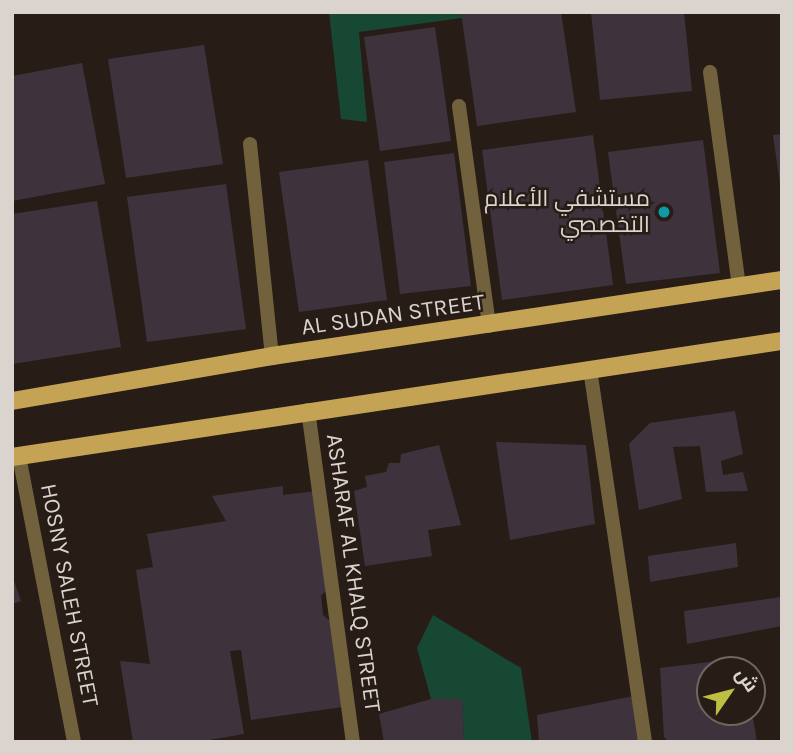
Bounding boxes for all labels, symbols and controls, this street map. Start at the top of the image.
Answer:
place label: مستشفي الأعلام التخصصي [484,185,650,239]
marker: مستشفي الأعلام التخصصي [656,204,672,220]
street label: AL SUDAN STREET [300,288,486,342]
street label: ASHARAF AL KHALQ STREET [320,432,386,714]
street label: HOSNY SALEH STREET [34,481,104,709]
north arrow [696,656,766,726]
text: ش [731,664,763,696]

